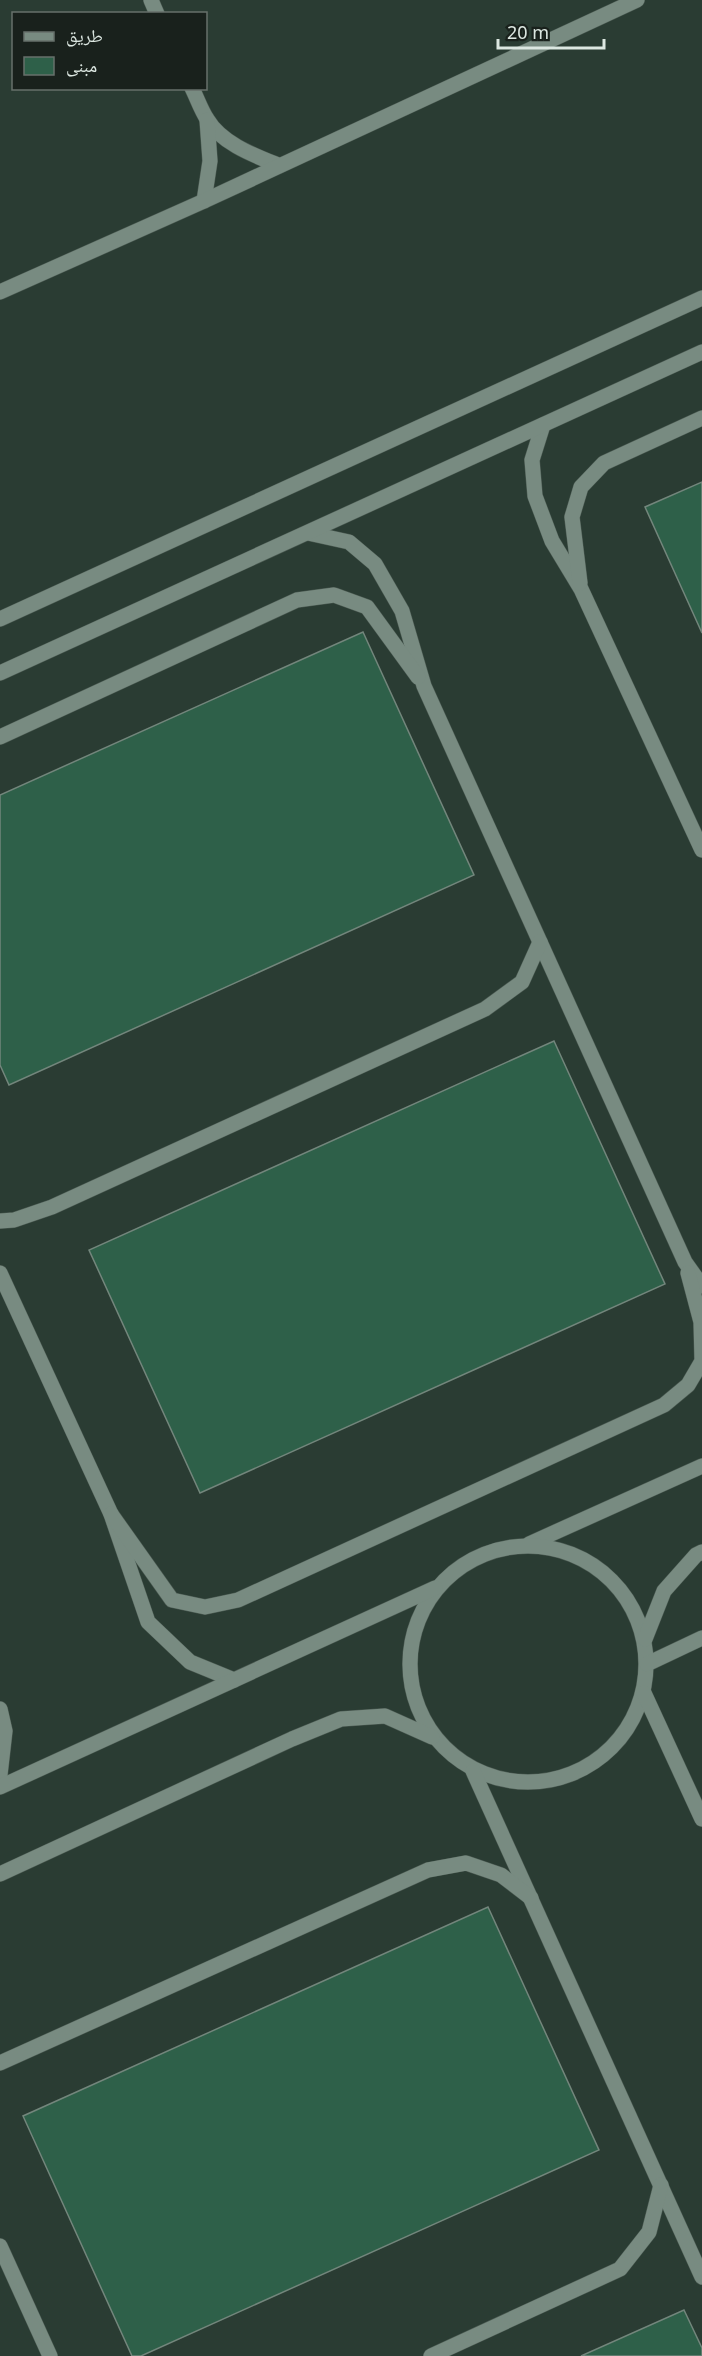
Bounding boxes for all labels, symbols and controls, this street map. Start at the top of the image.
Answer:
legend [12,12,207,90]
scale bar [498,12,604,50]
text: 20 m [507,20,549,44]
text: طريق [66,23,103,47]
text: مبنى [66,53,97,77]

